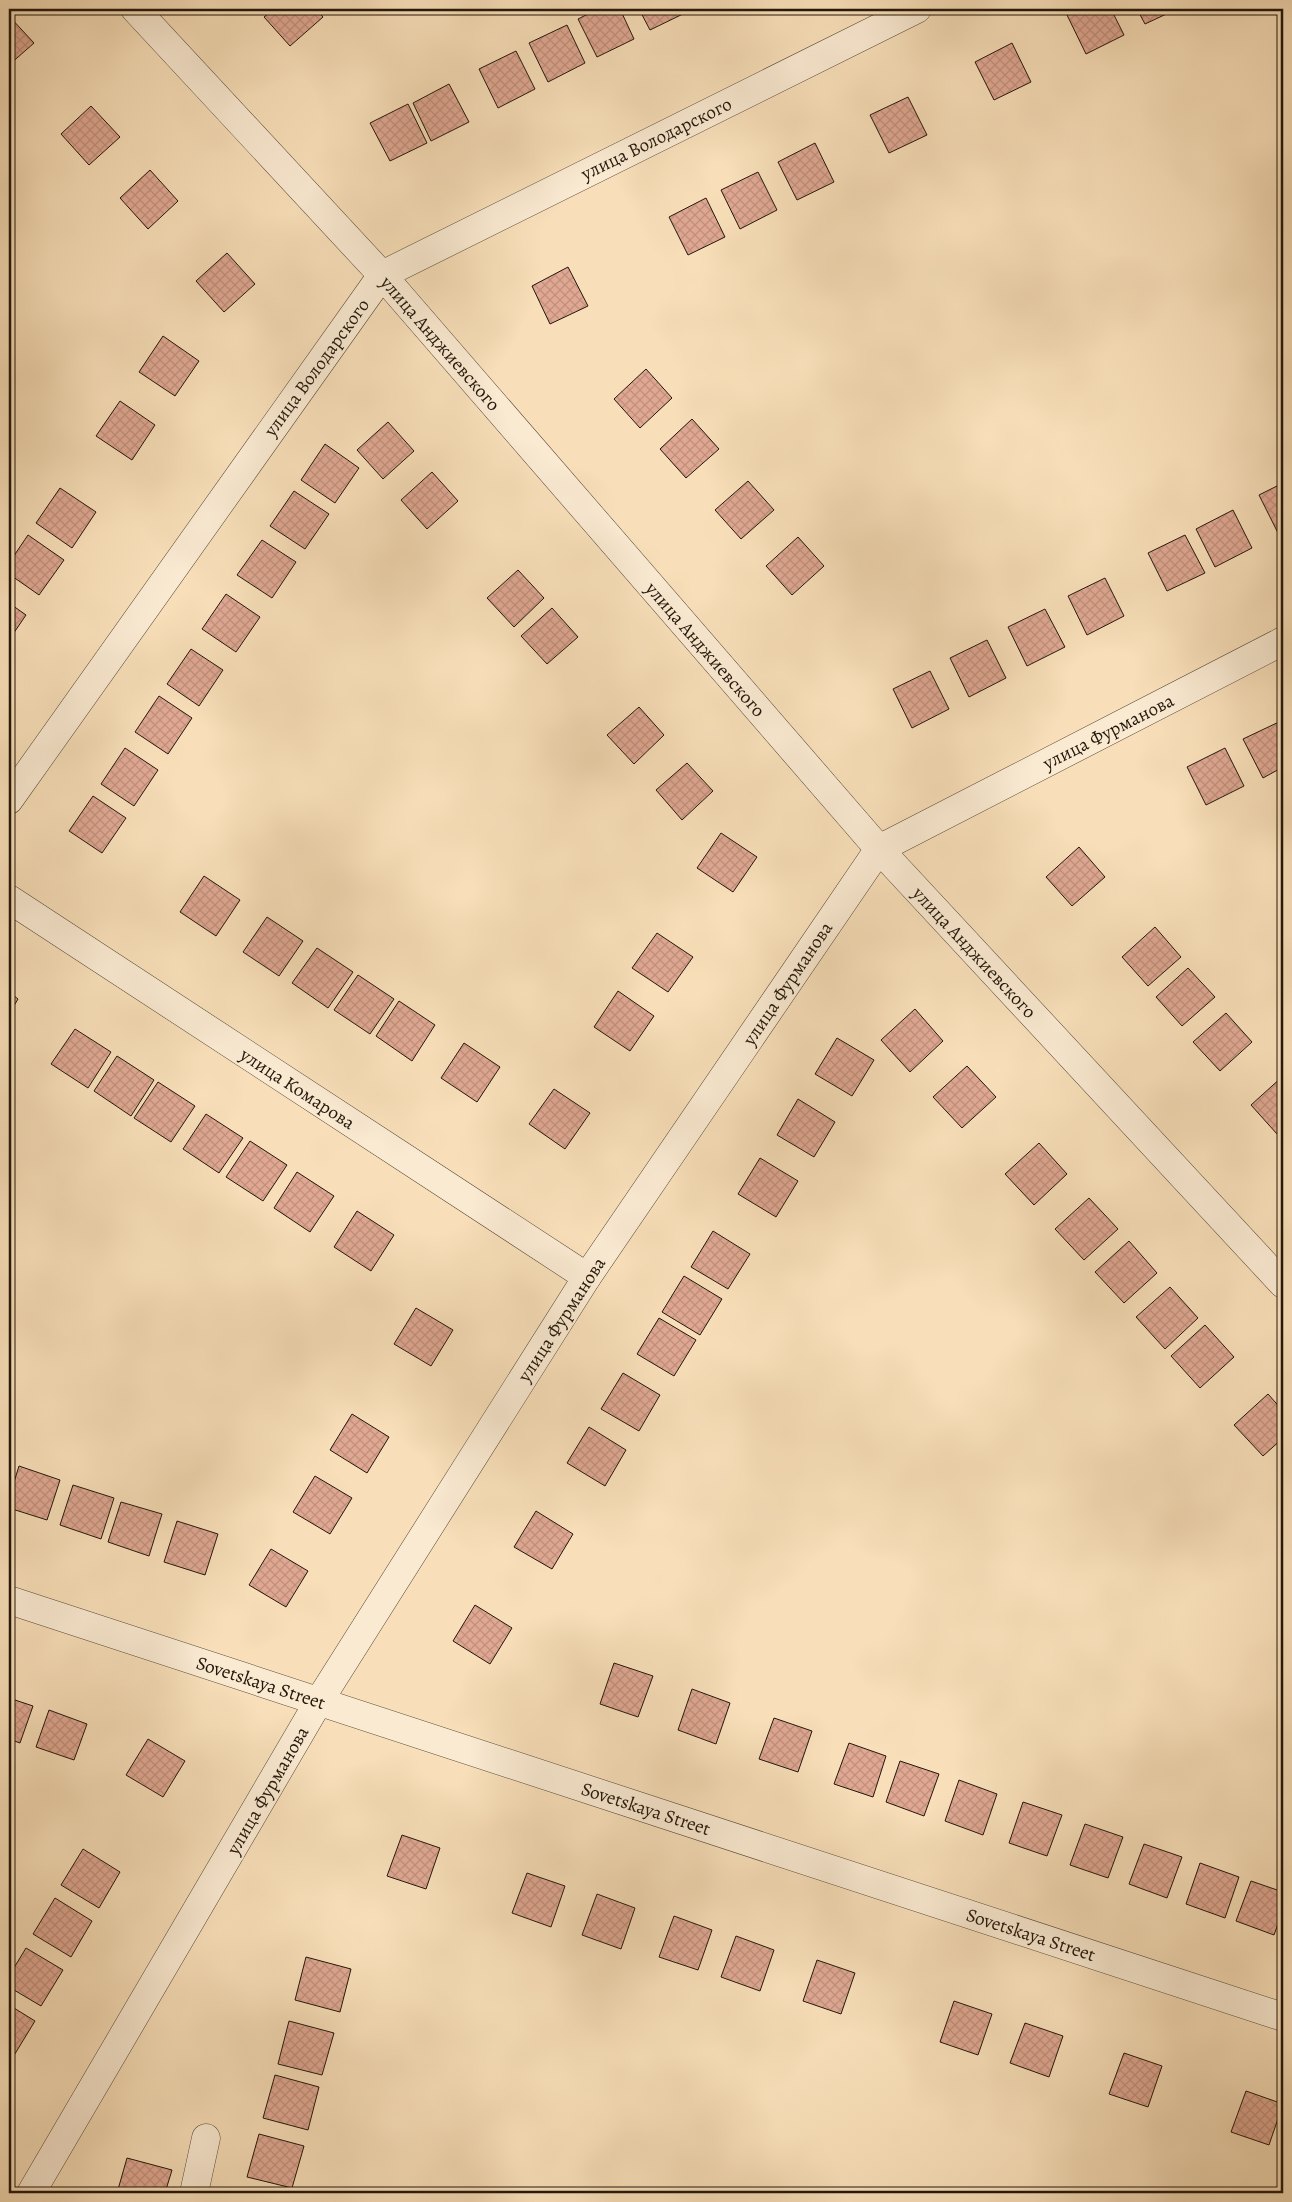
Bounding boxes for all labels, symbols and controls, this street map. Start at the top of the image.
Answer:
street label: улица Володарского [576,91,736,187]
street label: улица Анджиевского [374,270,506,417]
street label: улица Володарского [257,293,376,443]
street label: улица Анджиевского [639,576,771,723]
street label: улица Фурманова [1037,687,1179,777]
street label: улица Анджиевского [906,880,1042,1024]
street label: улица Фурманова [736,916,839,1051]
street label: улица Комарова [234,1041,360,1136]
street label: улица Фурманова [511,1252,612,1388]
street label: Sovetskaya Street [193,1650,329,1716]
street label: улица Фурманова [220,1721,315,1860]
street label: Sovetskaya Street [578,1776,714,1842]
street label: Sovetskaya Street [963,1902,1099,1968]

